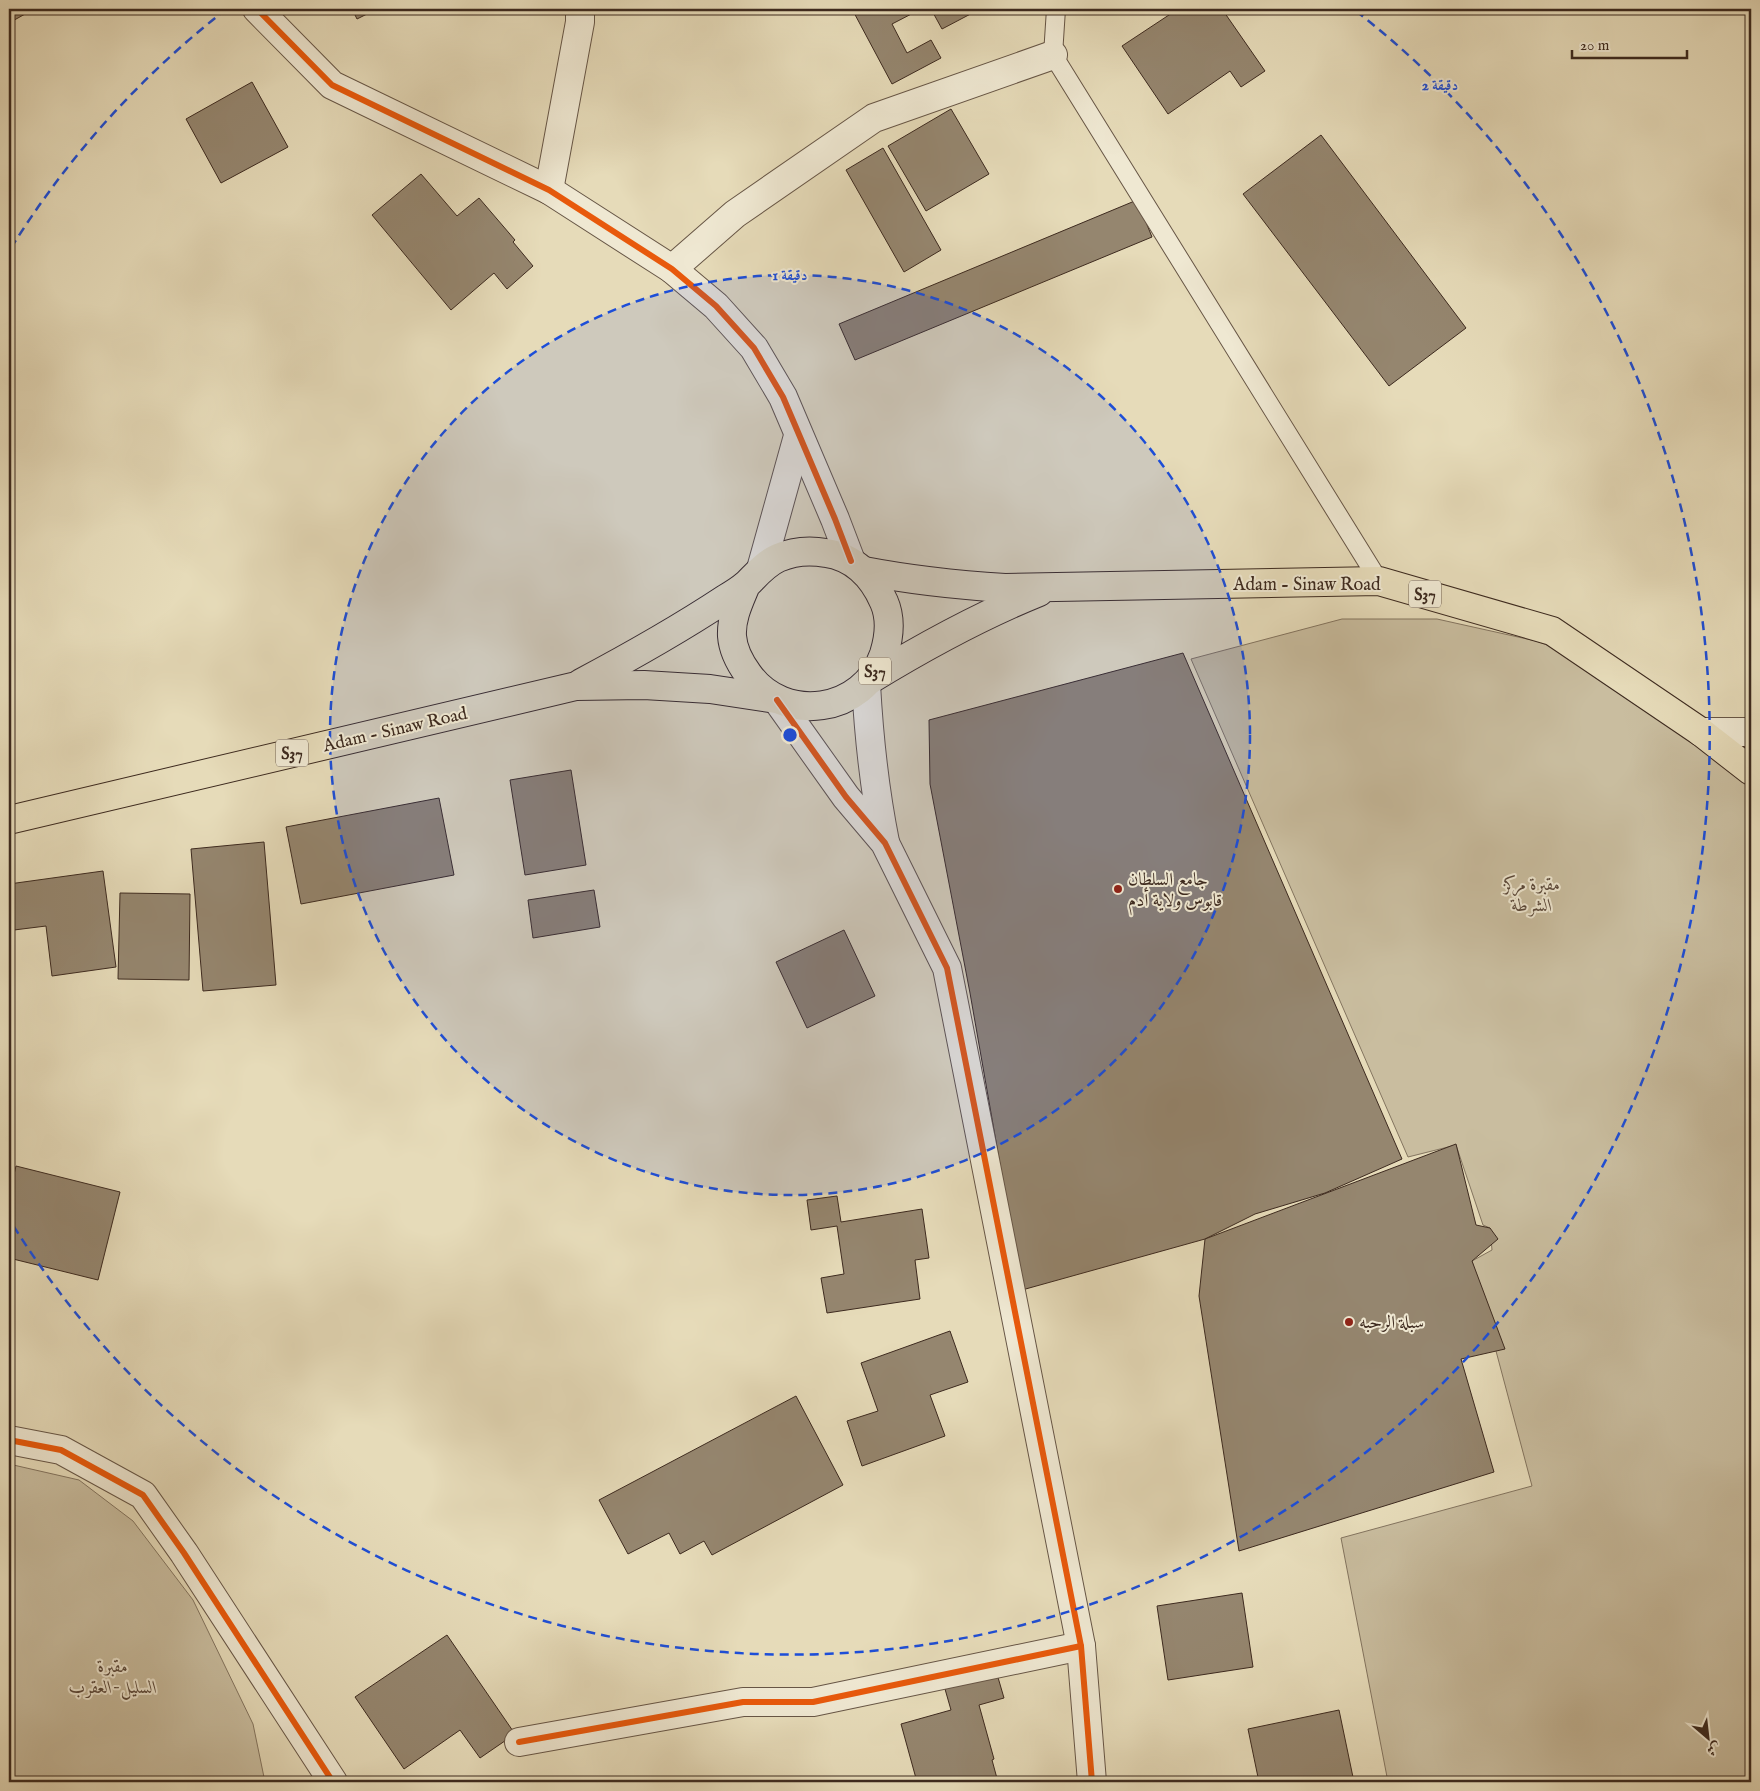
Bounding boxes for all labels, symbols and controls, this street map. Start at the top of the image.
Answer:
scale bar [1572,28,1688,60]
text: 20 m [1580,36,1610,55]
text: 2 دقيقة [1422,76,1458,95]
text: 1 دقيقة [772,266,808,285]
street label: Adam - Sinaw Road [1232,574,1381,597]
road number: S37 [1409,580,1441,608]
road number: S37 [859,658,891,684]
street label: Adam - Sinaw Road [320,703,470,758]
centre of rings [781,726,799,744]
road number: S37 [276,740,308,766]
place label: جامع السلطان قابوس ولاية أدم [1128,869,1222,916]
park label: مقبرة مركز الشرطة [1503,874,1561,918]
marker: جامع السلطان قابوس ولاية أدم [1112,883,1124,895]
place label: سبلة الرحبه [1359,1312,1424,1335]
marker: سبلة الرحبه [1343,1316,1355,1328]
park label: مقبرة السليل-العقرب [69,1656,157,1700]
north arrow [1682,1714,1732,1764]
text: ش [1703,1737,1724,1760]

